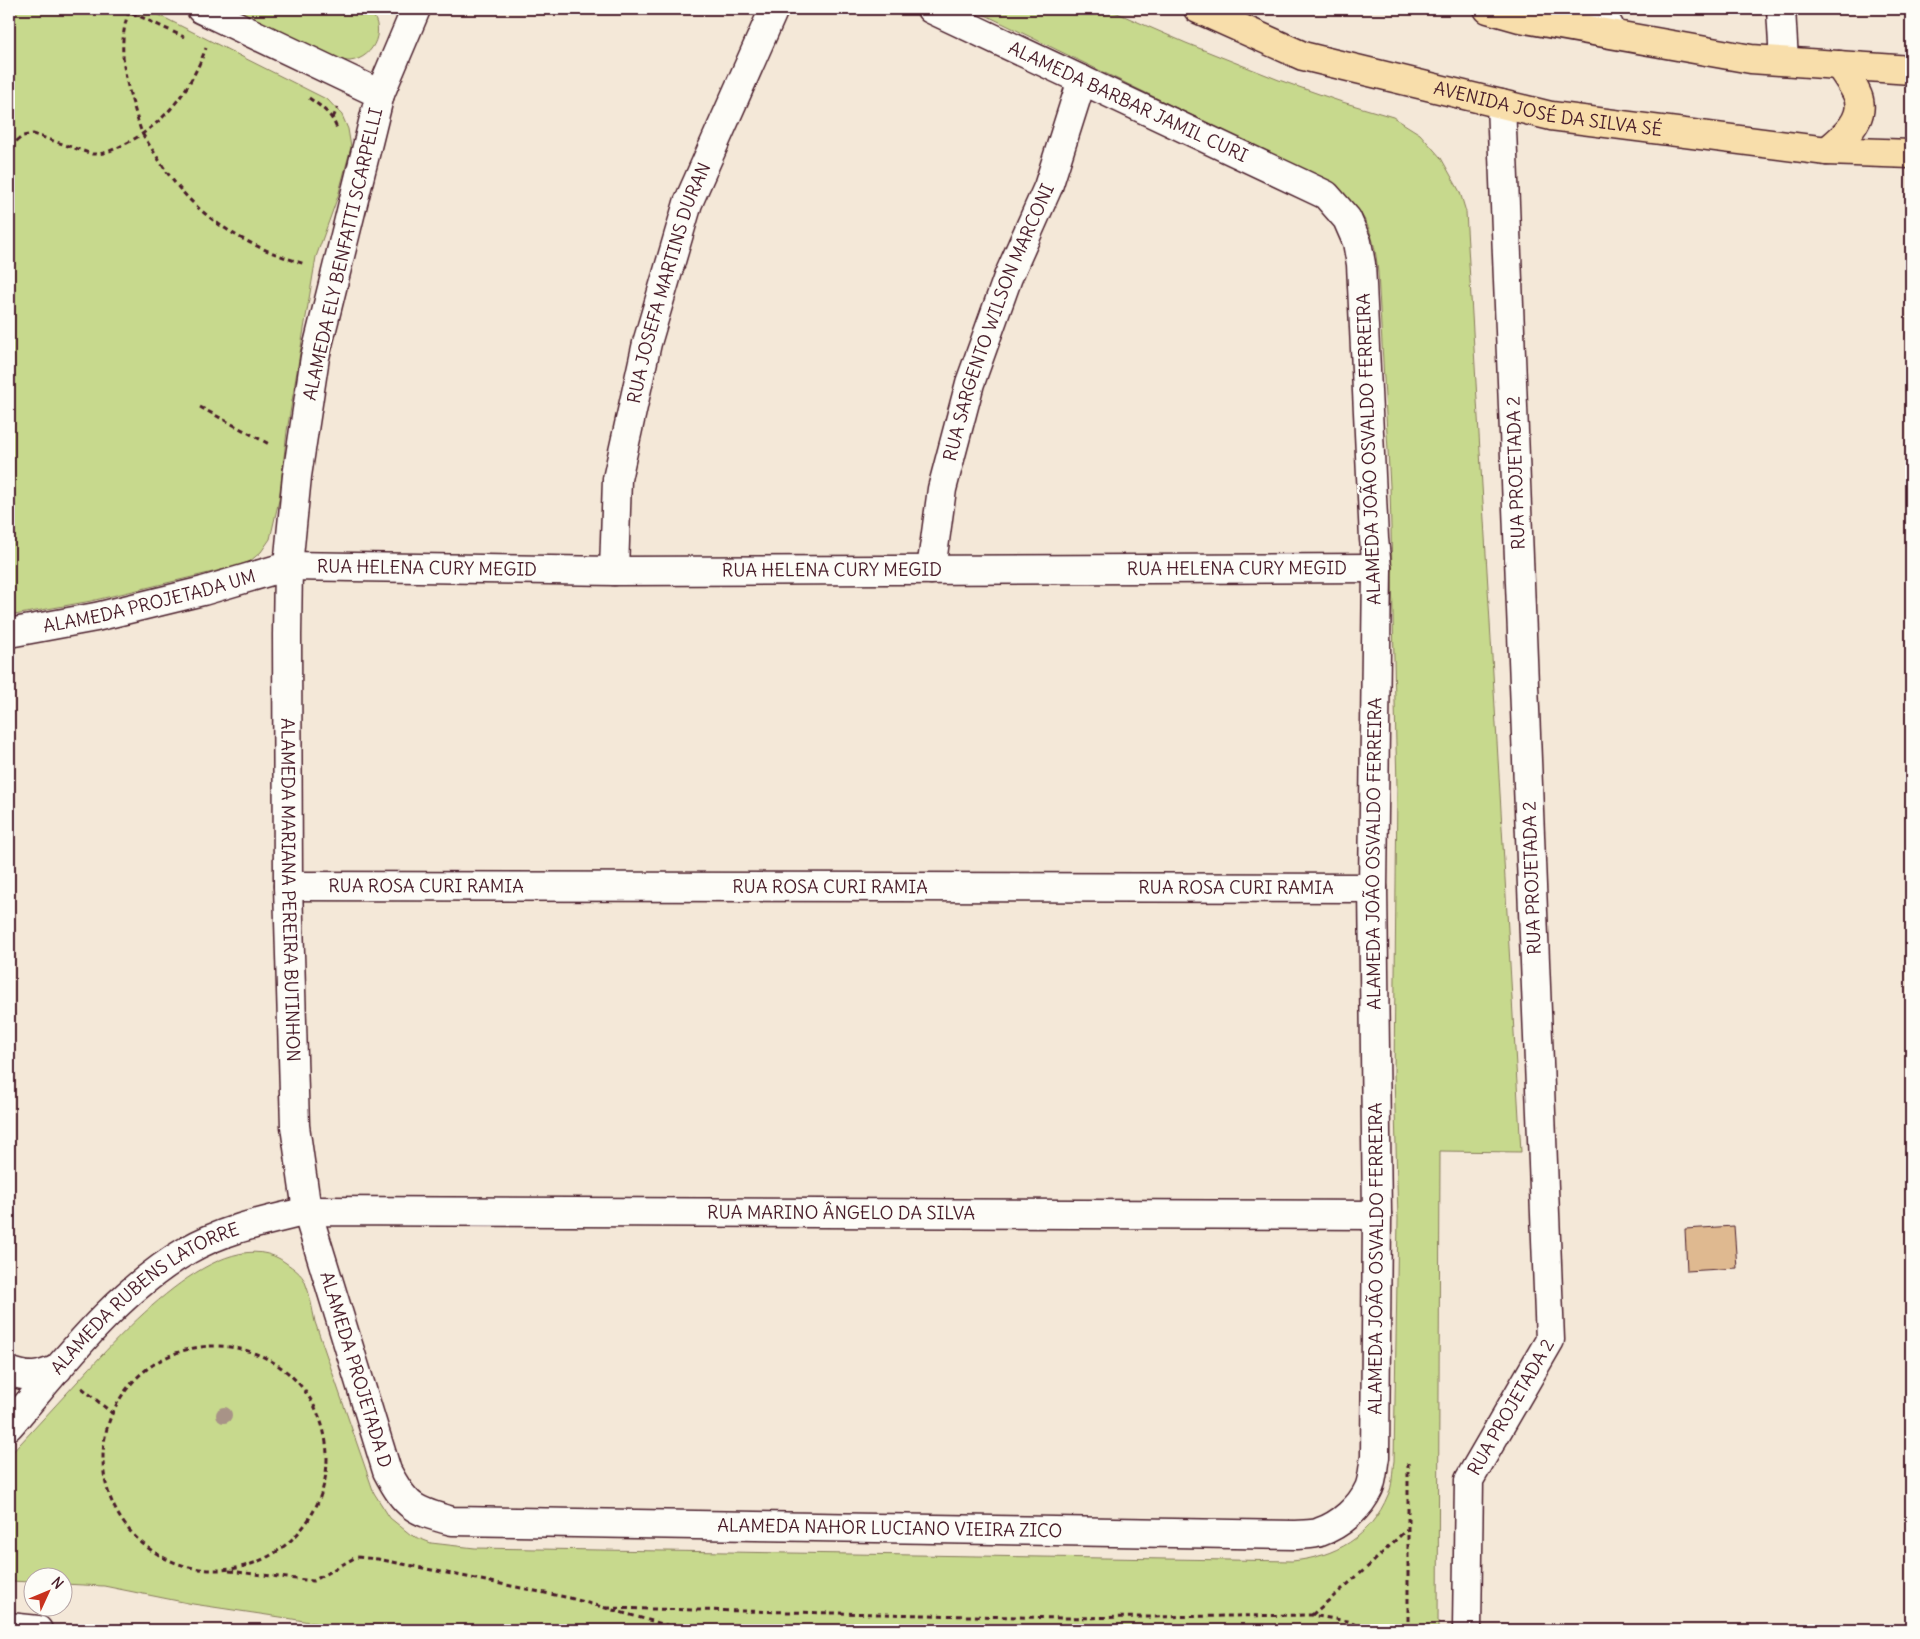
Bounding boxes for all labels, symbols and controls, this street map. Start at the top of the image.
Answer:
street label: ALAMEDA BARBAR JAMIL CURI [1005,36,1252,167]
street label: AVENIDA JOSÉ DA SILVA SÉ [1432,76,1663,141]
street label: ALAMEDA ELY BENFATTI SCARPELLI [298,105,387,402]
street label: RUA JOSEFA MARTINS DURAN [622,159,716,406]
street label: RUA SARGENTO WILSON MARCONI [938,180,1059,463]
street label: ALAMEDA JOÃO OSVALDO FERREIRA [1352,293,1385,605]
street label: RUA PROJETADA 2 [1501,396,1530,550]
street label: RUA HELENA CURY MEGID [317,554,537,581]
street label: RUA HELENA CURY MEGID [1127,556,1347,580]
street label: RUA HELENA CURY MEGID [722,558,942,582]
street label: ALAMEDA PROJETADA UM [41,564,258,637]
street label: ALAMEDA JOÃO OSVALDO FERREIRA [1361,697,1386,1010]
street label: ALAMEDA MARIANA PEREIRA BUTINHON [276,718,305,1062]
street label: RUA PROJETADA 2 [1517,801,1546,955]
street label: RUA ROSA CURI RAMIA [328,874,524,897]
street label: RUA ROSA CURI RAMIA [732,875,928,898]
street label: RUA ROSA CURI RAMIA [1138,876,1334,899]
street label: ALAMEDA JOÃO OSVALDO FERREIRA [1363,1102,1388,1415]
street label: RUA MARINO ÂNGELO DA SILVA [707,1200,975,1224]
street label: ALAMEDA RUBENS LATORRE [45,1217,242,1379]
street label: ALAMEDA PROJETADA D [315,1269,397,1470]
street label: RUA PROJETADA 2 [1462,1335,1559,1479]
street label: ALAMEDA NAHOR LUCIANO VIEIRA ZICO [717,1513,1063,1542]
north arrow [22,1566,72,1616]
text: N [48,1573,67,1593]

